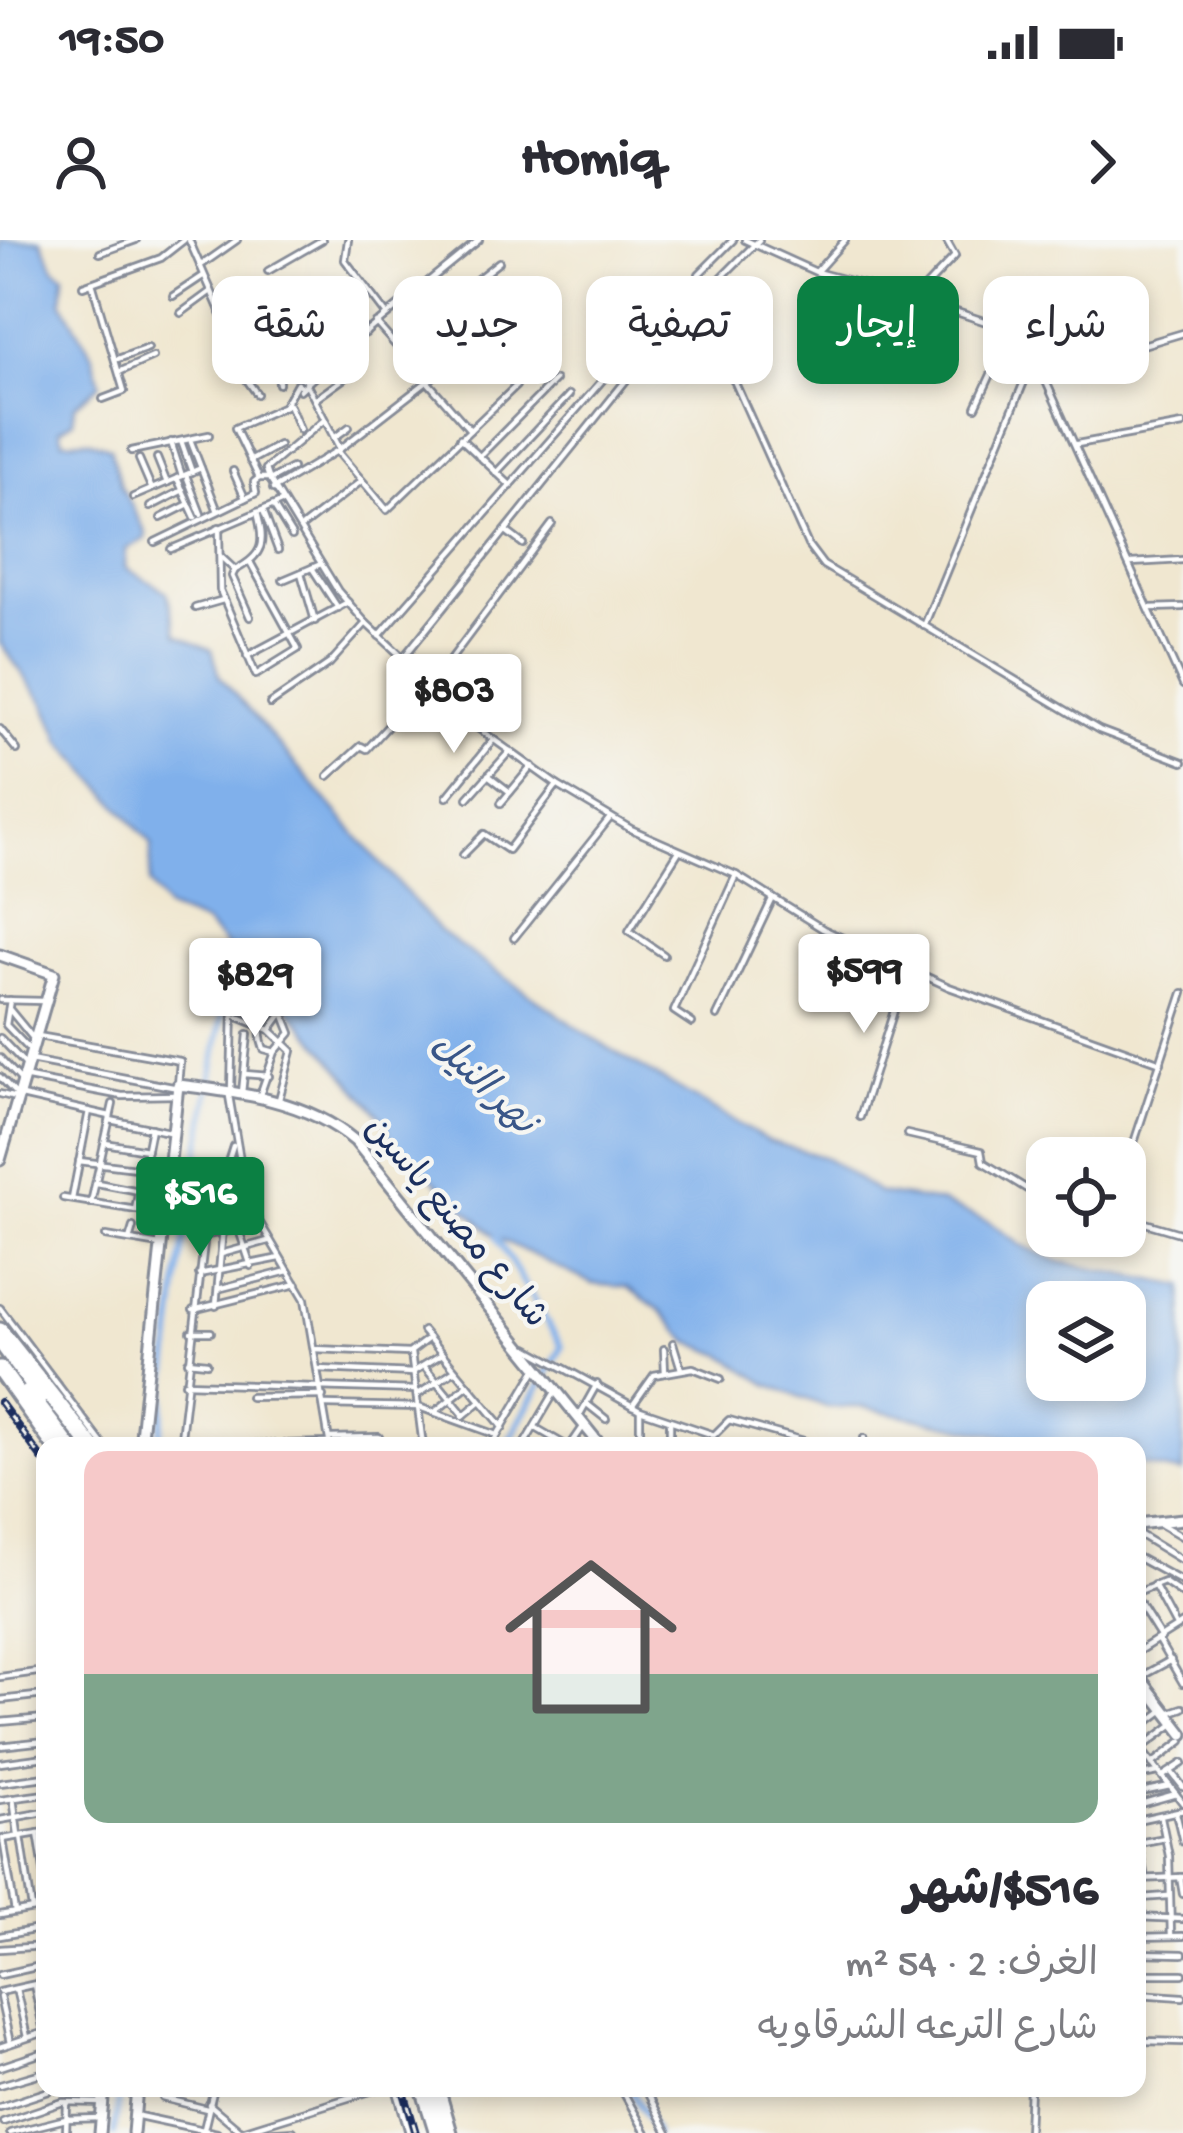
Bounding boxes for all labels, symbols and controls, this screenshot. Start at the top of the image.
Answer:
text: 19:50 [60,16,164,69]
icon: person [48,129,114,195]
icon: forward [1069,129,1135,195]
text: Homiq [521,130,662,194]
chip: شقة [212,276,369,384]
chip: جديد [393,276,562,384]
chip: تصفية [586,276,773,384]
chip: إيجار [797,276,959,384]
chip: شراء [983,276,1149,384]
pin: $803 [383,654,525,756]
text: $803 [413,670,495,716]
pin: $599 [793,934,935,1036]
pin: $829 [184,938,326,1040]
text: $599 [825,950,903,996]
text: $829 [216,954,294,1000]
water label: نهر النيل [419,1024,546,1150]
street label: شارع مصنع ياسين [353,1109,555,1339]
map controls [1026,1137,1146,1401]
button: locate [1026,1137,1146,1257]
pin: $516 [129,1157,271,1259]
text: $516 [163,1173,237,1219]
button: layers [1026,1281,1146,1401]
icon: home [483,1529,699,1745]
text: $516/شهر [905,1864,1098,1924]
text: الغرف: 2 · 54 m² [845,1944,1098,1990]
text: شارع الترعه الشرقاويه [758,2008,1098,2054]

